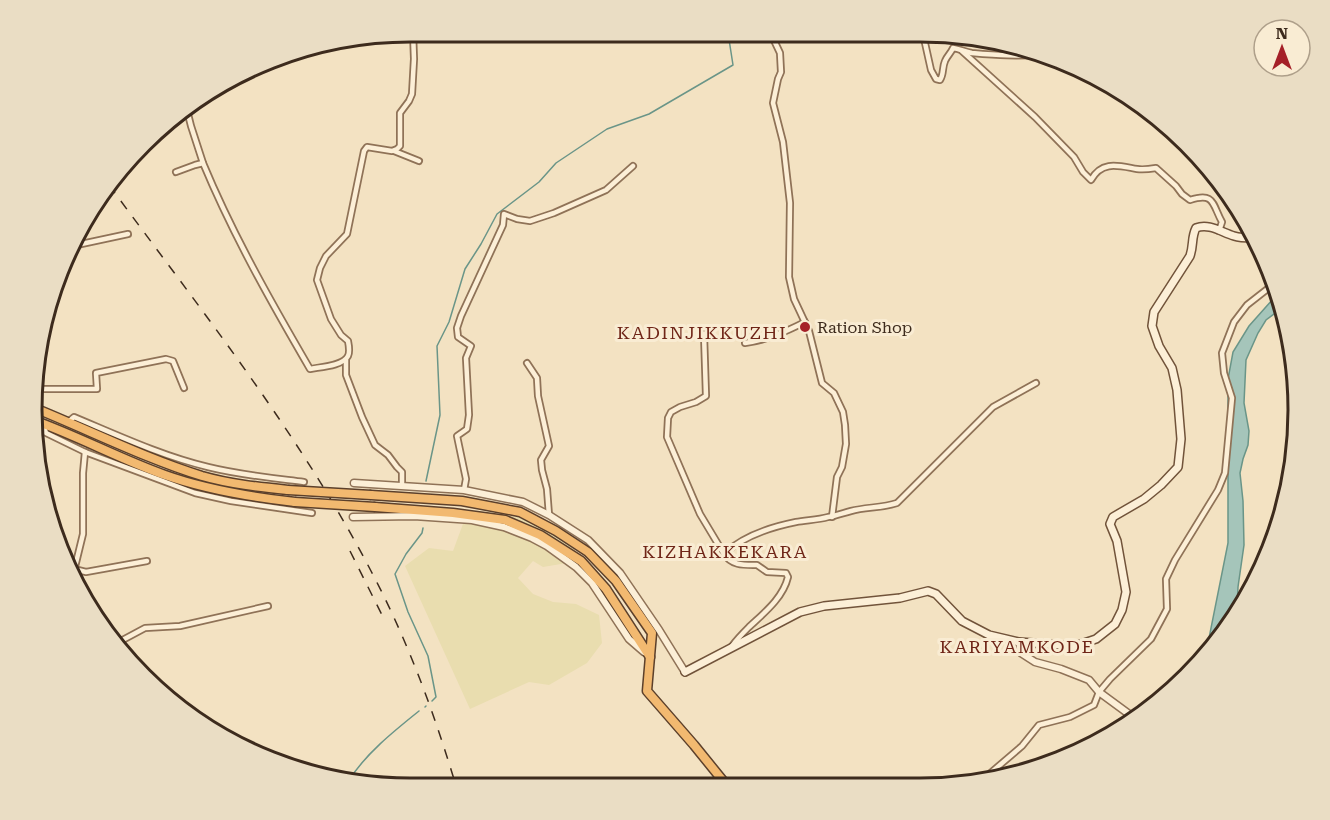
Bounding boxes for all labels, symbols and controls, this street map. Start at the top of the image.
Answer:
north arrow [1252,18,1312,78]
text: N [1276,24,1288,43]
place label: Ration Shop [817,318,912,337]
marker: Ration Shop [798,320,812,334]
district label: KADINJIKKUZHI [617,322,787,343]
district label: KIZHAKKEKARA [642,541,808,562]
district label: KARIYAMKODE [940,636,1094,657]

